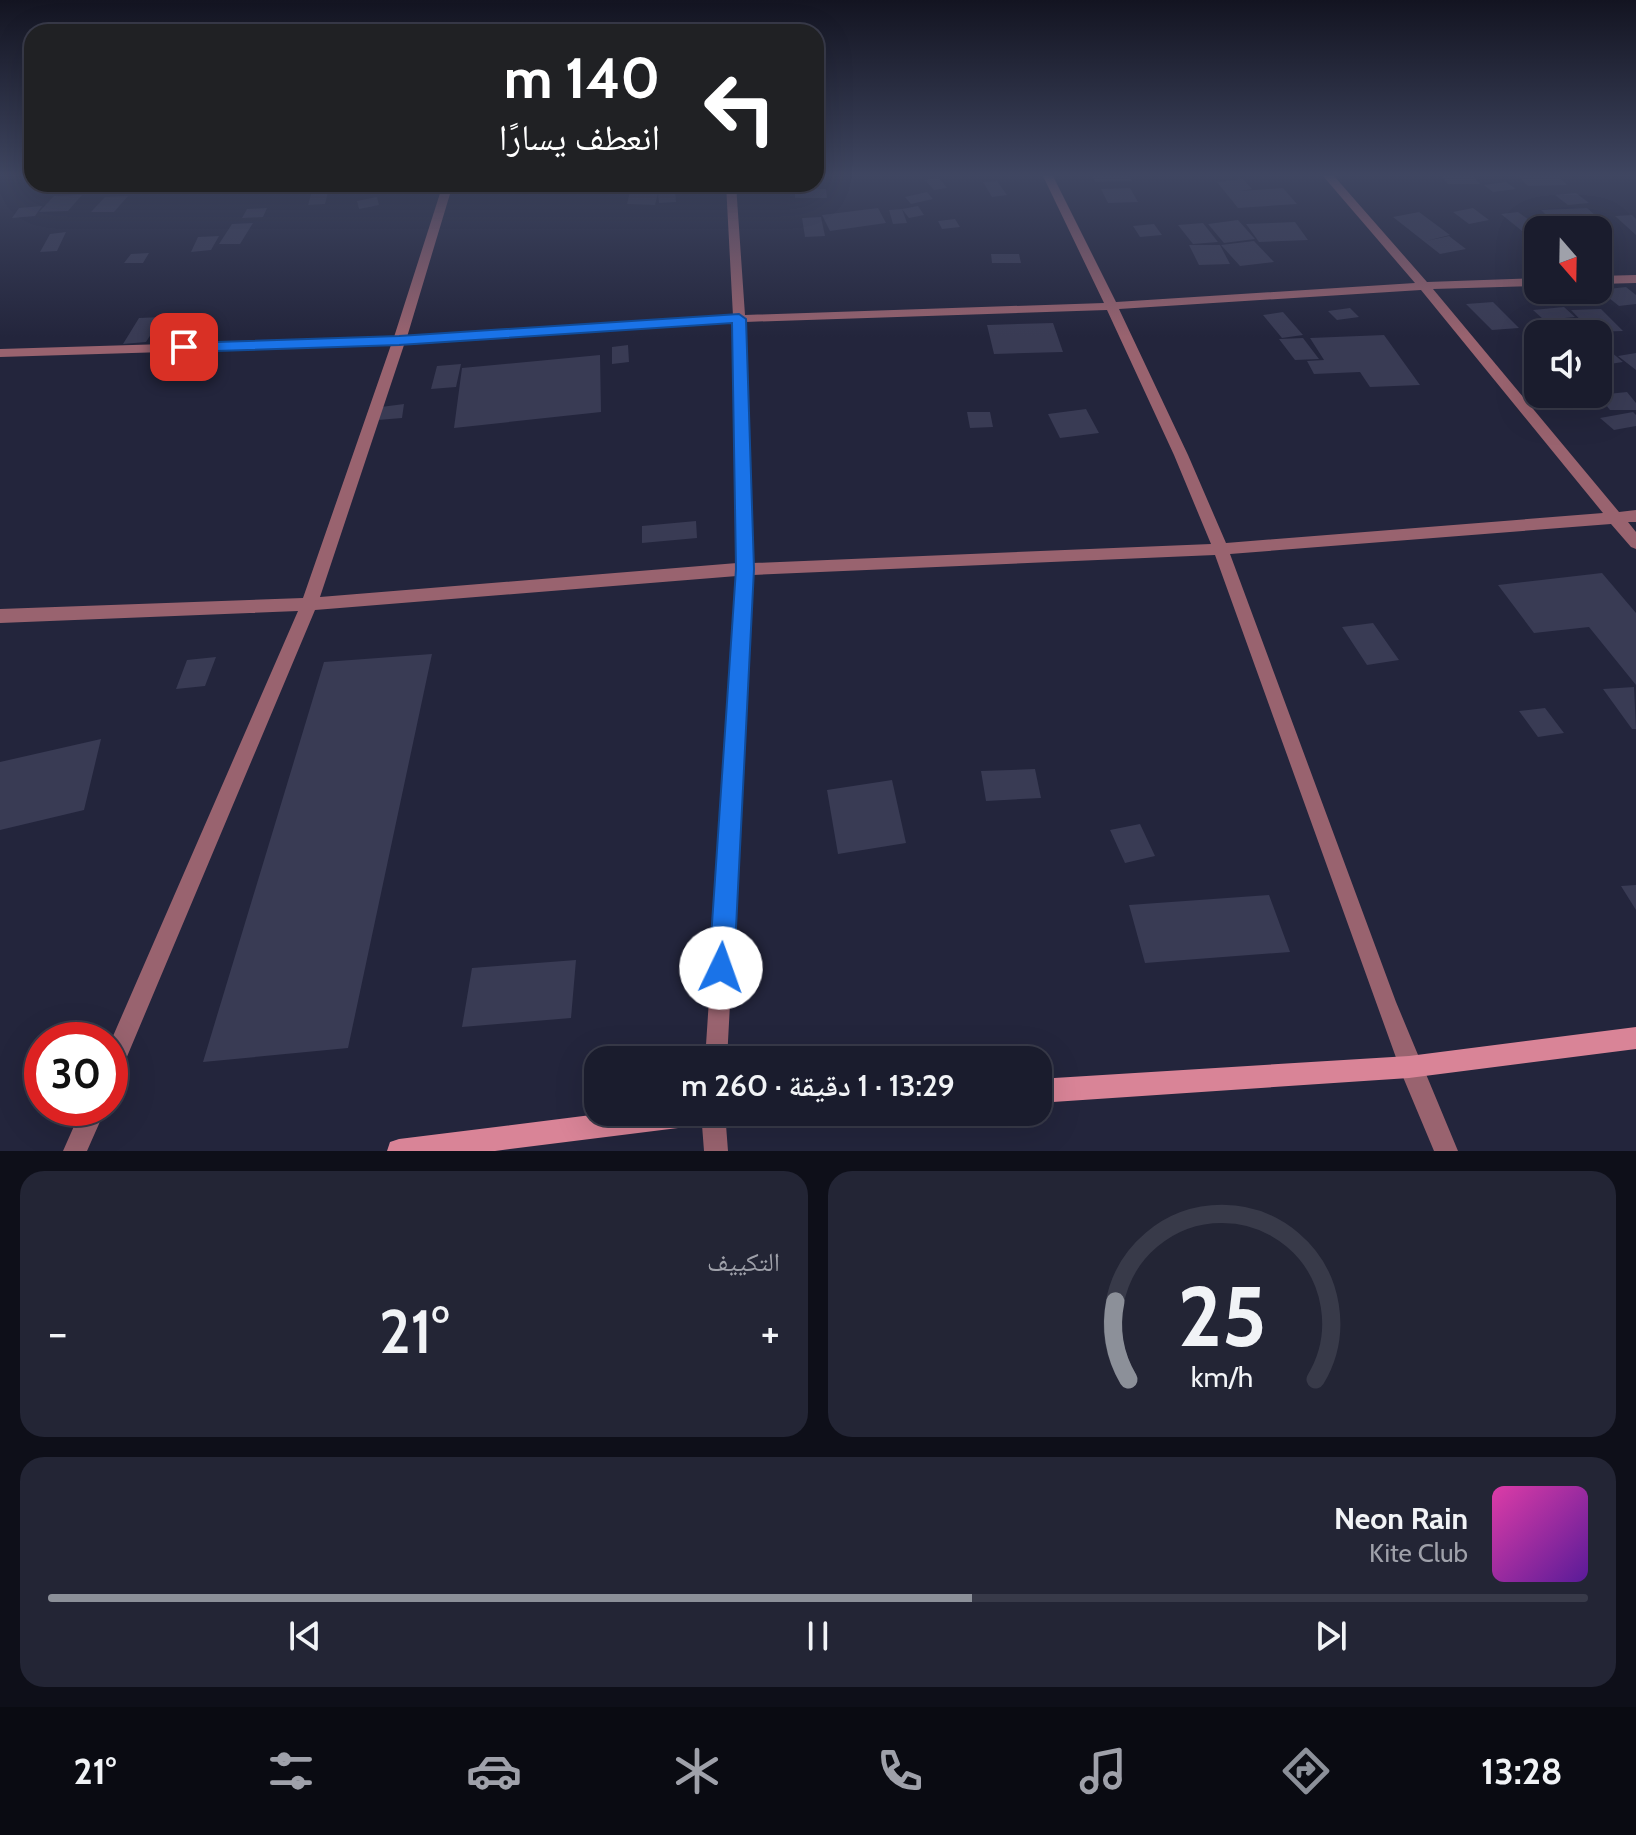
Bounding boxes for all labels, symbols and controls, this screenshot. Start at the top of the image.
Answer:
text: 140 m [504,44,660,112]
icon: left [688,56,792,160]
text: انعطف يسارًا [499,115,660,159]
north arrow [1524,216,1612,304]
map controls [1524,216,1612,408]
pin [150,313,218,381]
button: sound [1524,320,1612,408]
icon: arrive [162,325,206,369]
position arrow [679,926,763,1010]
speed limit sign: 30 [24,1022,128,1126]
text: 13:29 · 1 دقيقة · 260 m [681,1067,955,1104]
text: التكييف [707,1246,780,1278]
text: 25 [1178,1266,1266,1367]
text: 21° [379,1295,449,1368]
text: − [48,1306,67,1359]
text: + [761,1306,780,1359]
text: km/h [1191,1359,1253,1394]
text: Neon Rain [1334,1500,1468,1537]
text: Kite Club [1369,1537,1468,1569]
icon: previous [283,1614,327,1658]
icon: pause [796,1614,840,1658]
icon: next [1309,1614,1353,1658]
icon: filters [263,1743,319,1799]
icon: car [466,1743,522,1799]
icon: climate [669,1743,725,1799]
icon: phone [872,1743,928,1799]
icon: music [1075,1743,1131,1799]
icon: directions [1278,1743,1334,1799]
text: 21° [74,1749,116,1793]
text: 13:28 [1481,1749,1563,1793]

